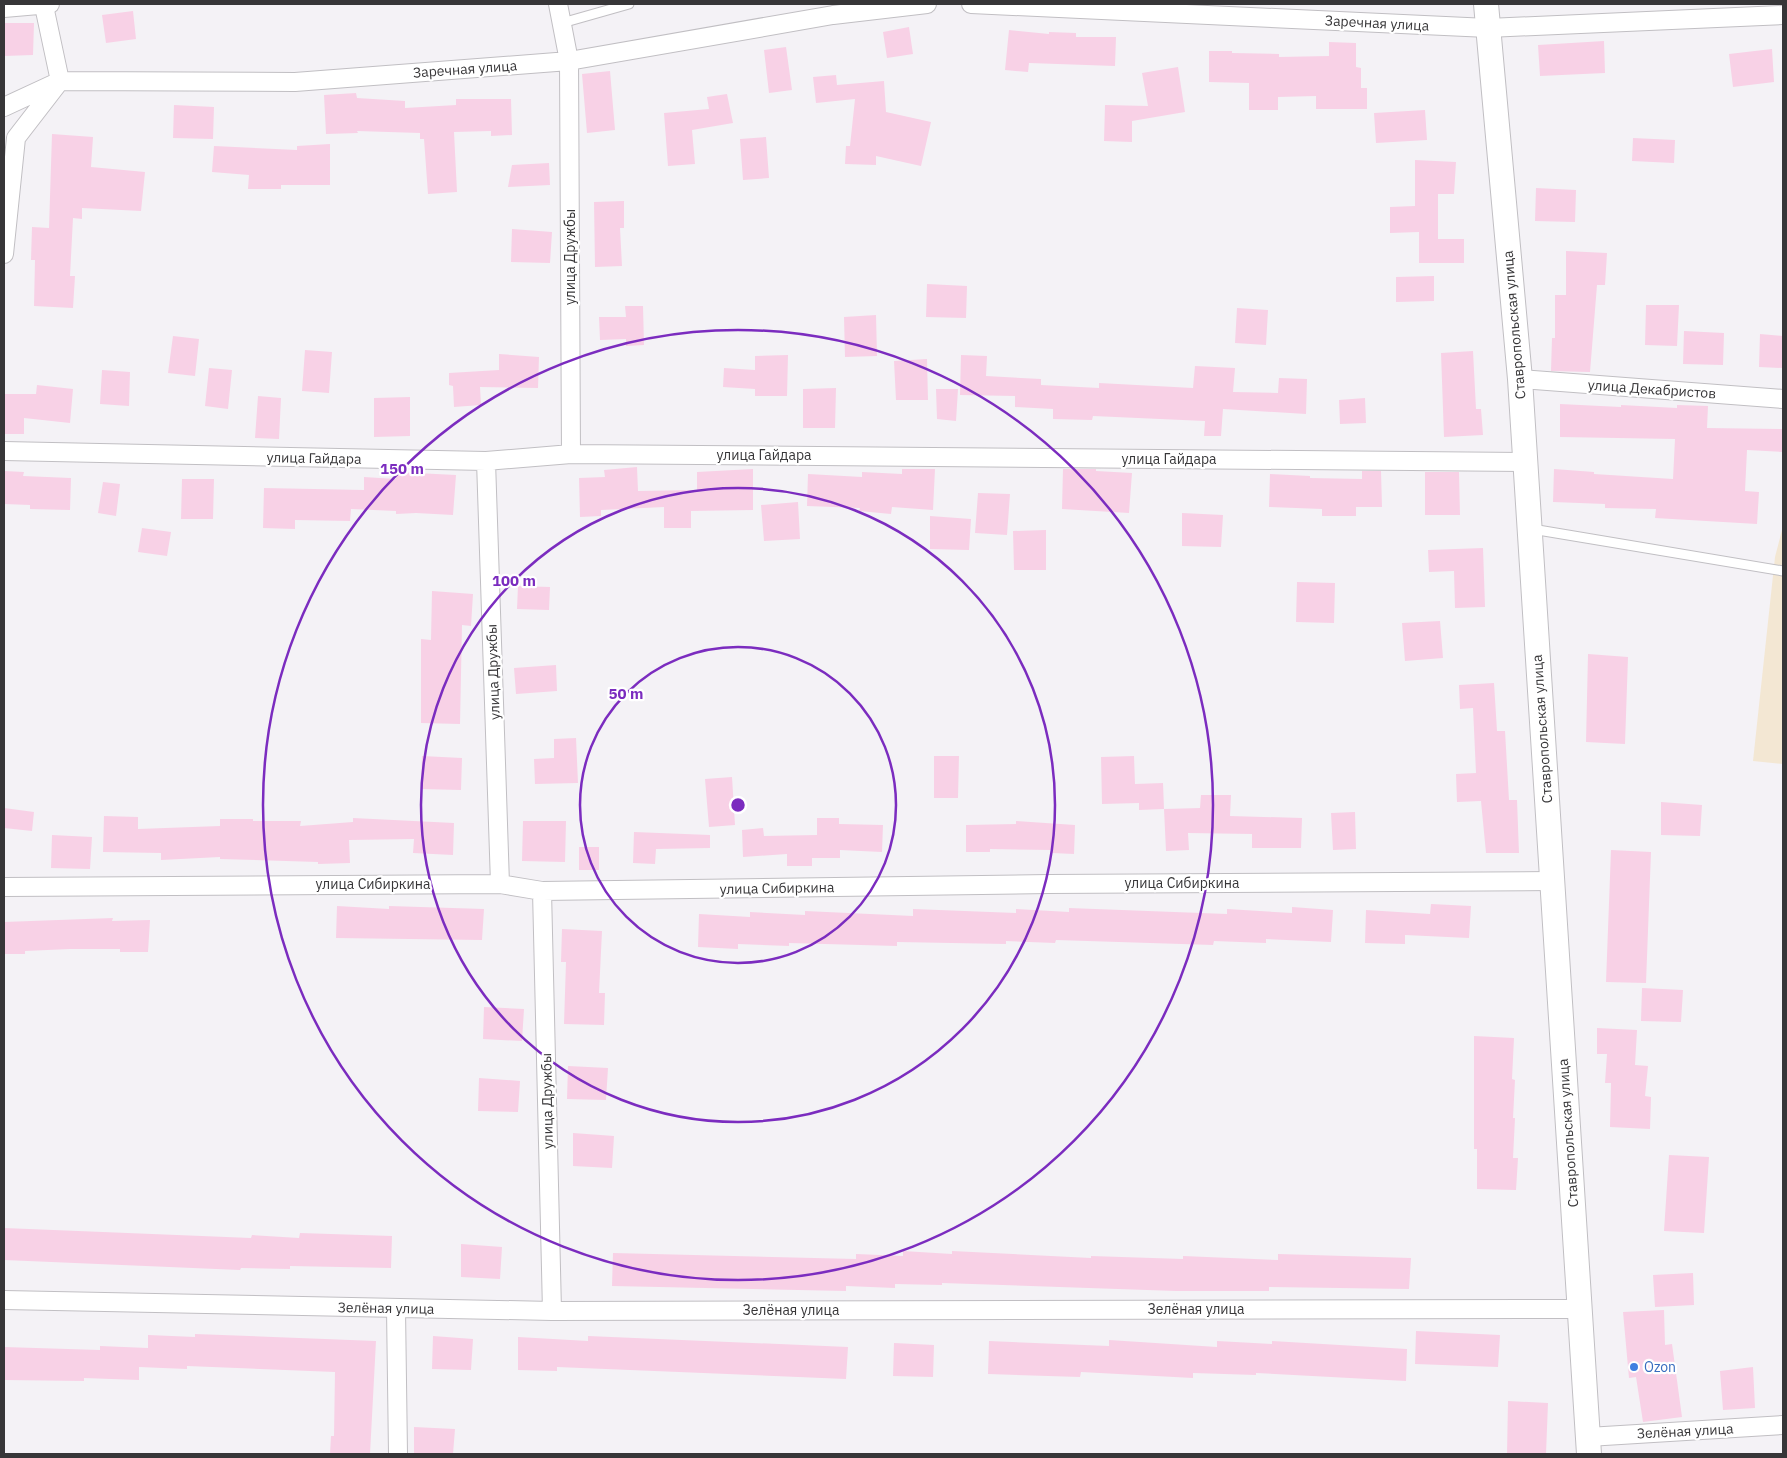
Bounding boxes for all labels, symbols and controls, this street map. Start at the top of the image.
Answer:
street label: Заречная улица [1324,11,1430,35]
street label: Заречная улица [412,56,518,82]
street label: улица Дружбы [561,209,579,305]
street label: Ставропольская улица [1498,249,1529,400]
street label: улица Декабристов [1587,376,1717,402]
street label: улица Гайдара [716,446,812,464]
street label: улица Гайдара [266,448,362,468]
street label: улица Гайдара [1121,450,1217,468]
text: 150 m [380,459,424,478]
text: 100 m [492,571,536,590]
street label: улица Дружбы [482,624,504,720]
street label: Ставропольская улица [1528,654,1556,804]
text: 50 m [609,684,643,703]
centre of rings [729,796,747,814]
street label: улица Сибиркина [1125,874,1240,892]
street label: улица Сибиркина [316,875,431,893]
street label: улица Сибиркина [719,878,835,898]
street label: улица Дружбы [537,1053,557,1149]
street label: Ставропольская улица [1554,1058,1582,1208]
street label: Зелёная улица [337,1298,435,1318]
street label: Зелёная улица [1148,1300,1245,1318]
street label: Зелёная улица [743,1301,840,1319]
place label: Ozon [1644,1358,1676,1376]
marker: Ozon [1628,1361,1640,1373]
street label: Зелёная улица [1636,1419,1734,1443]

